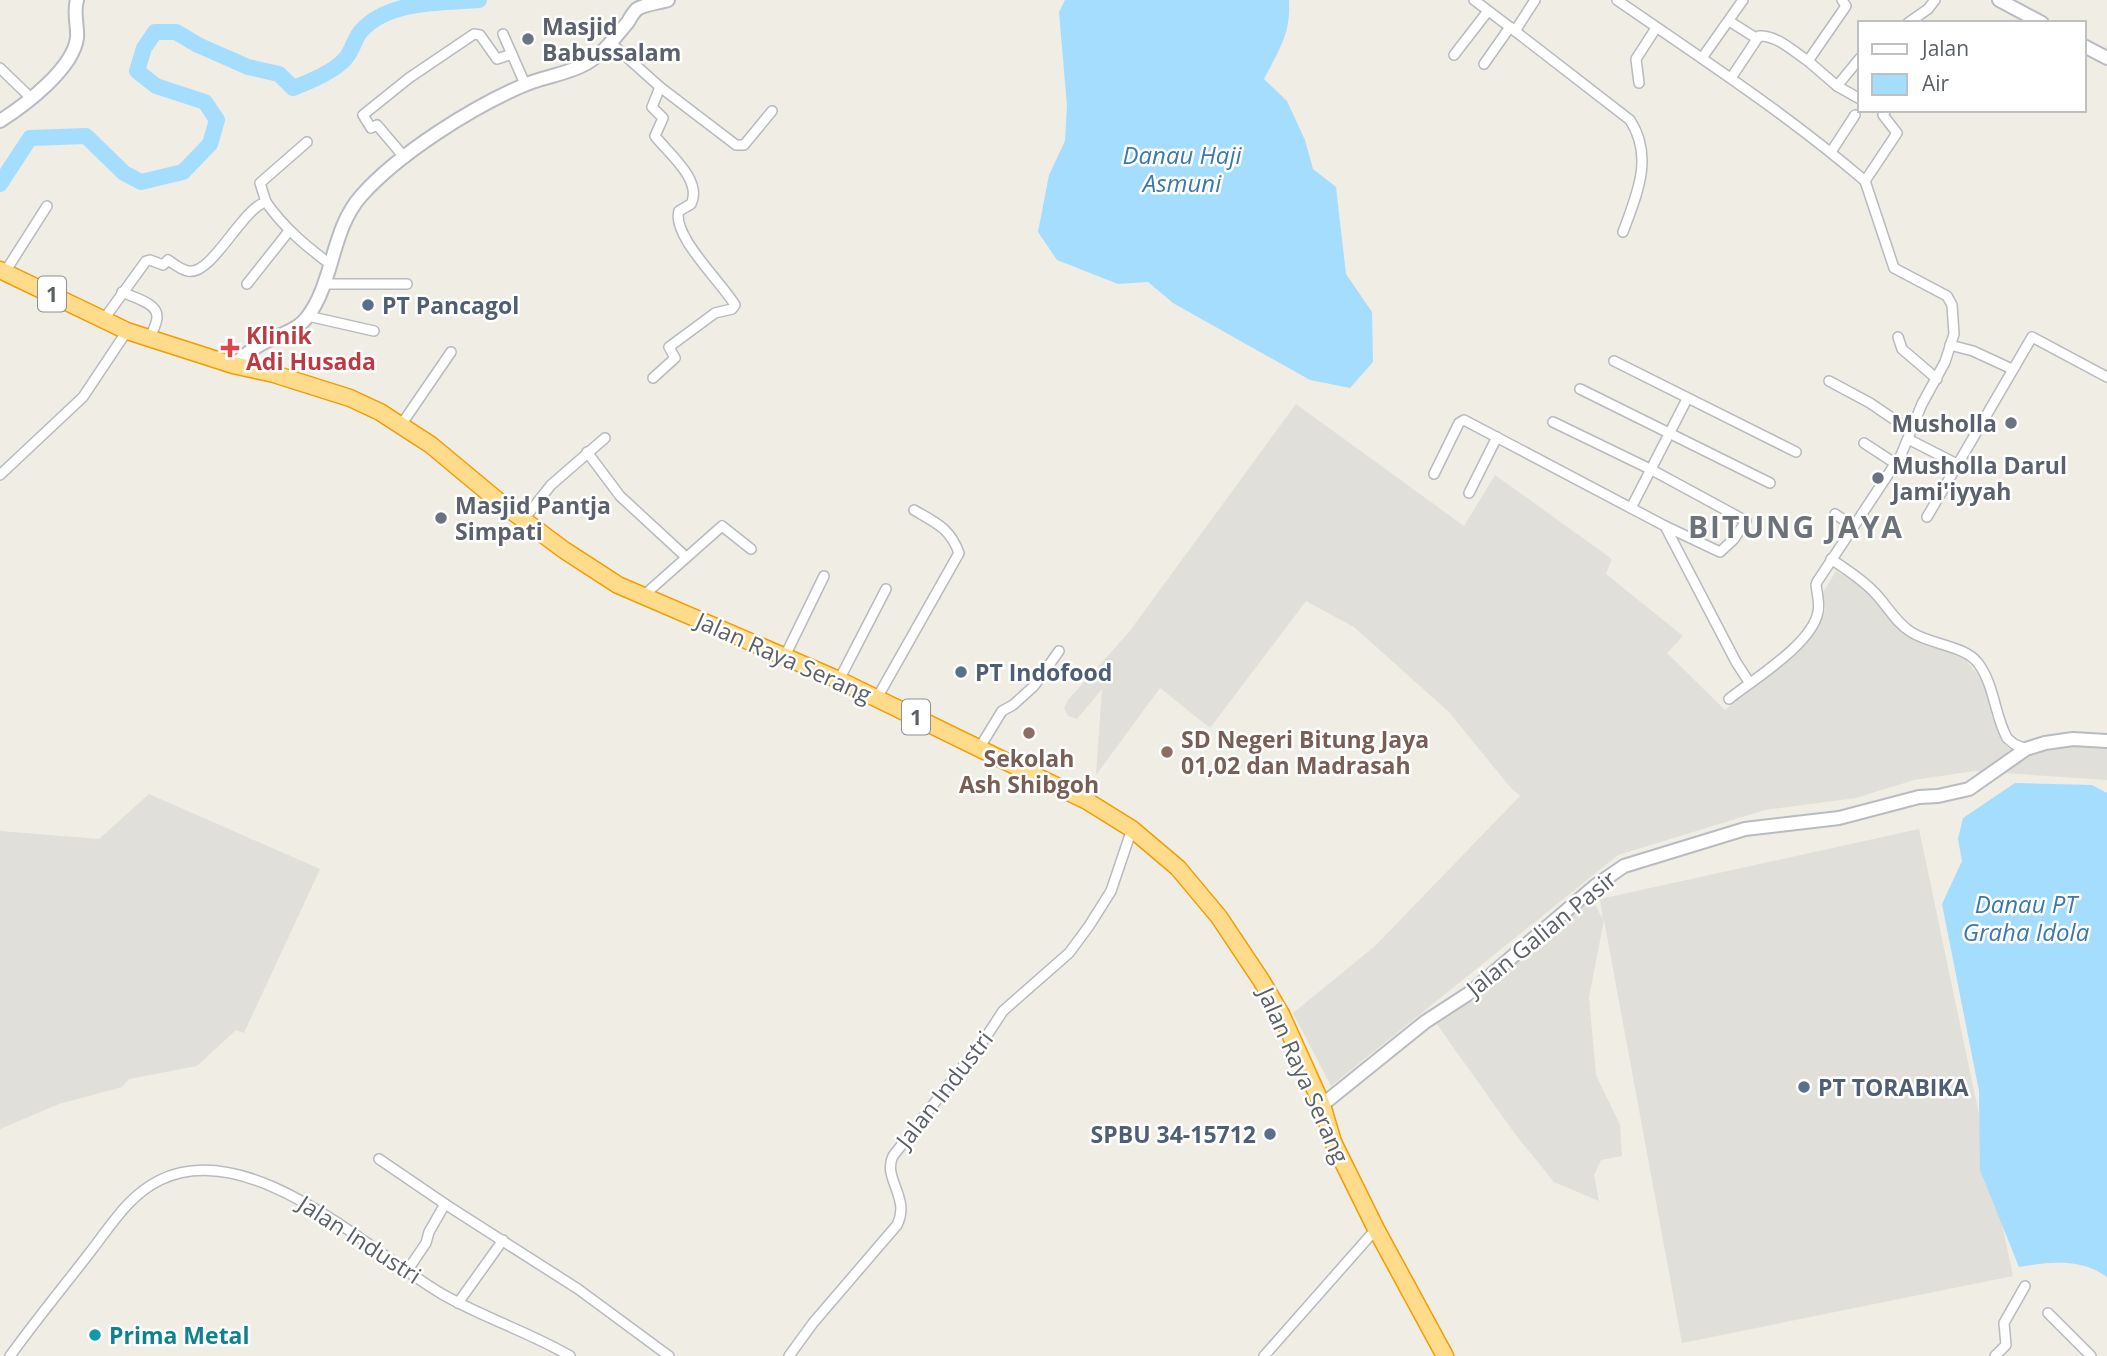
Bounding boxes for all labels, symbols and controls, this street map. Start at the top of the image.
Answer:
place label: Masjid Babussalam [542,10,681,68]
legend [1858,21,2086,112]
marker: Masjid Babussalam [520,31,536,47]
text: Jalan [1920,34,1969,62]
text: Air [1922,69,1950,97]
water label: Danau Haji Asmuni [1122,138,1242,199]
road number: 1 [38,276,66,312]
place label: PT Pancagol [382,289,519,321]
marker: PT Pancagol [360,297,376,313]
place label: Klinik Adi Husada [246,319,376,377]
marker: Klinik Adi Husada [220,338,240,358]
place label: Musholla [1891,407,1997,439]
marker: Musholla [2003,415,2019,431]
place label: Musholla Darul Jami'iyyah [1890,449,2067,507]
marker: Musholla Darul Jami'iyyah [1870,470,1886,486]
place label: Masjid Pantja Simpati [455,489,611,547]
district label: BITUNG JAYA [1688,506,1904,547]
marker: Masjid Pantja Simpati [433,510,449,526]
street label: Jalan Raya Serang [689,603,877,710]
place label: PT Indofood [975,656,1112,688]
marker: PT Indofood [953,664,969,680]
road number: 1 [902,700,930,734]
place label: SD Negeri Bitung Jaya 01,02 dan Madrasah [1181,723,1429,781]
marker: Sekolah Ash Shibgoh [1021,725,1037,741]
place label: Sekolah Ash Shibgoh [959,742,1099,800]
marker: SD Negeri Bitung Jaya 01,02 dan Madrasah [1159,744,1175,760]
street label: Jalan Galian Pasir [1458,862,1623,1005]
water label: Danau PT Graha Idola [1963,887,2090,948]
street label: Jalan Raya Serang [1250,980,1357,1168]
street label: Jalan Industri [887,1024,1000,1156]
place label: PT TORABIKA [1818,1071,1969,1103]
marker: PT TORABIKA [1796,1079,1812,1095]
place label: SPBU 34-15712 [1091,1118,1256,1150]
marker: SPBU 34-15712 [1262,1126,1278,1142]
street label: Jalan Industri [291,1186,428,1291]
place label: Prima Metal [109,1319,250,1351]
marker: Prima Metal [87,1327,103,1343]

